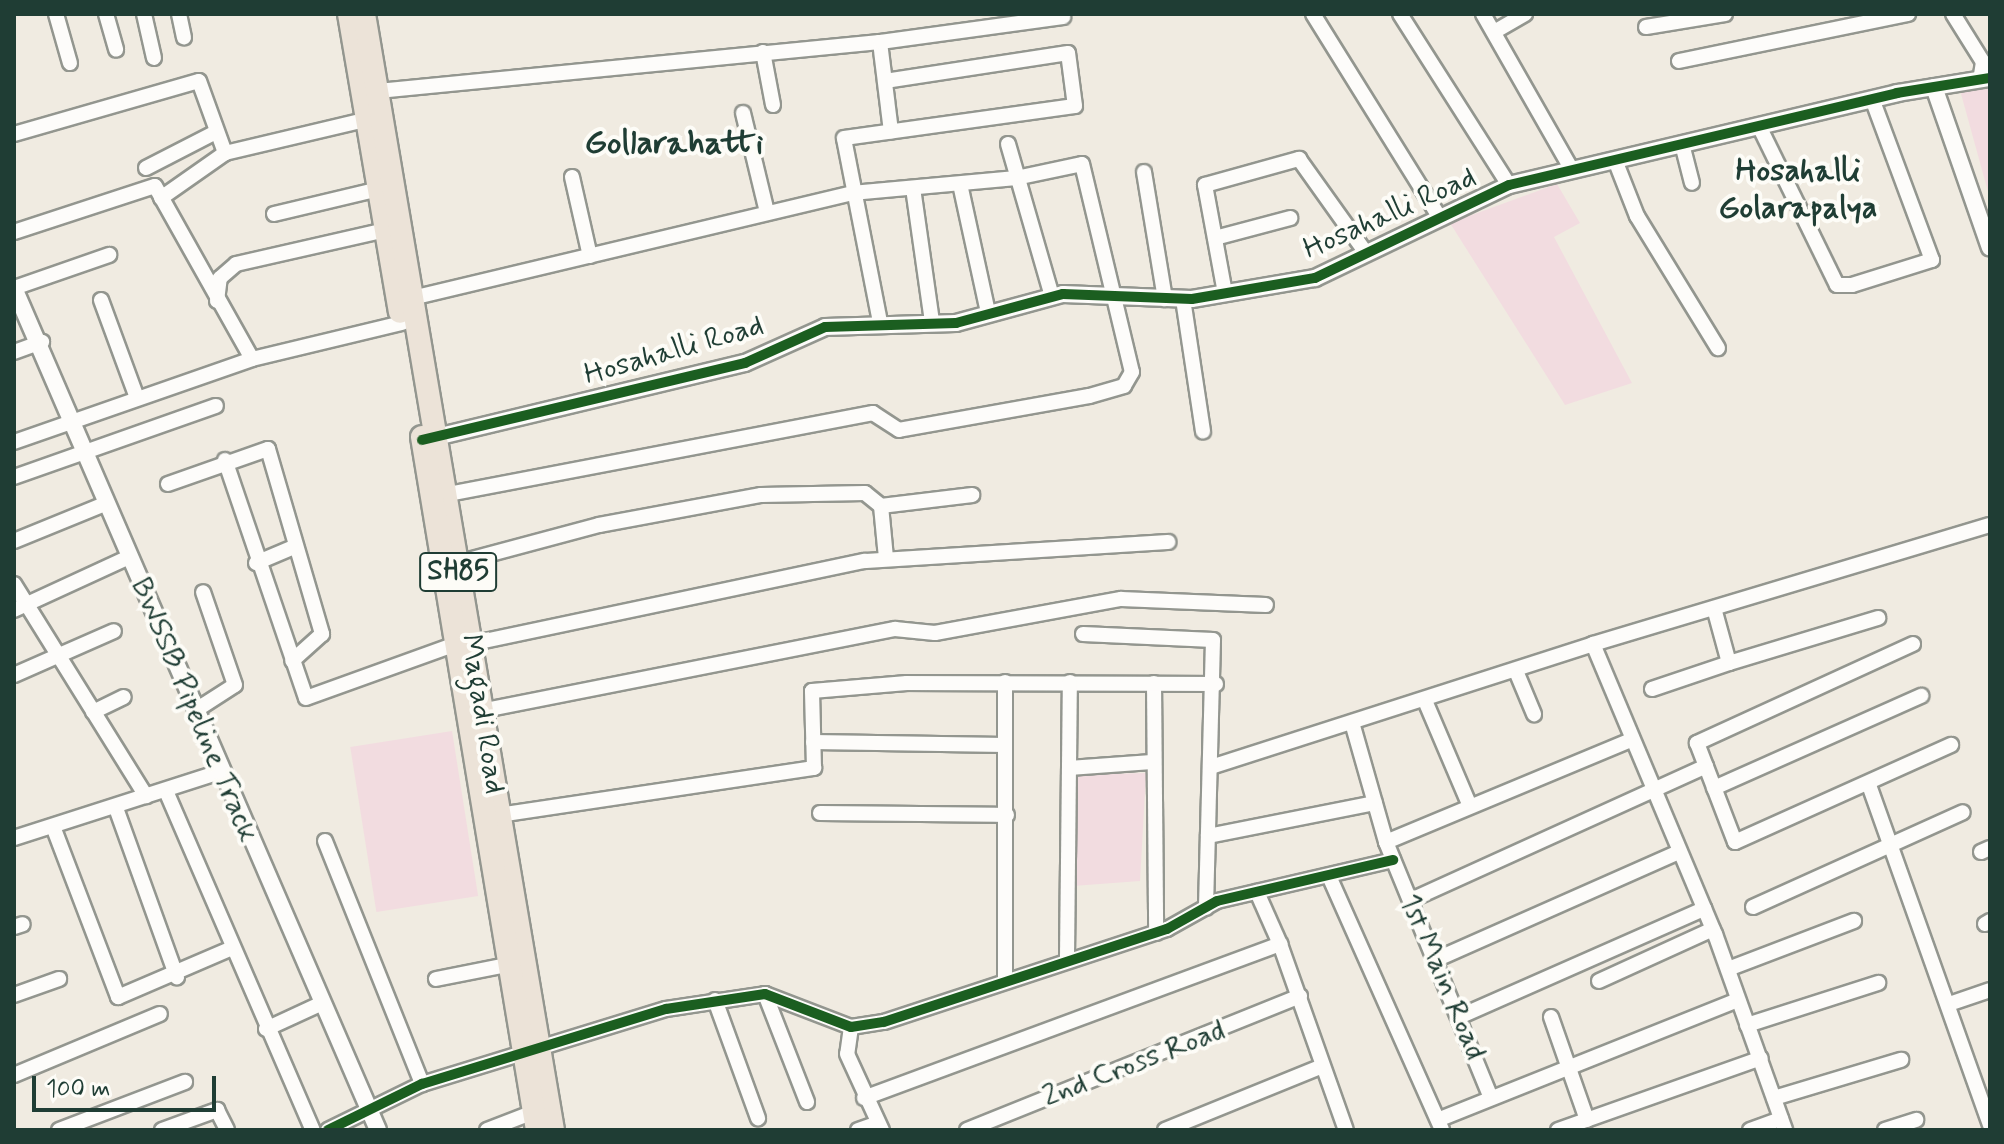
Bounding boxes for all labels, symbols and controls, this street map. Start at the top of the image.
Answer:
district label: Gollarahatti [585,124,763,164]
district label: Hosahalli Golarapalya [1718,153,1878,228]
street label: Hosahalli Road [1298,160,1482,268]
street label: Hosahalli Road [580,308,768,394]
road number: SH85 [418,548,498,596]
street label: BWSSB Pipeline Track [123,576,265,844]
street label: Magadi Road [452,632,512,796]
street label: 1st Main Road [1391,889,1493,1065]
street label: 2nd Cross Road [1037,1013,1231,1115]
scale bar [36,1060,220,1110]
text: 100 m [46,1074,110,1105]

